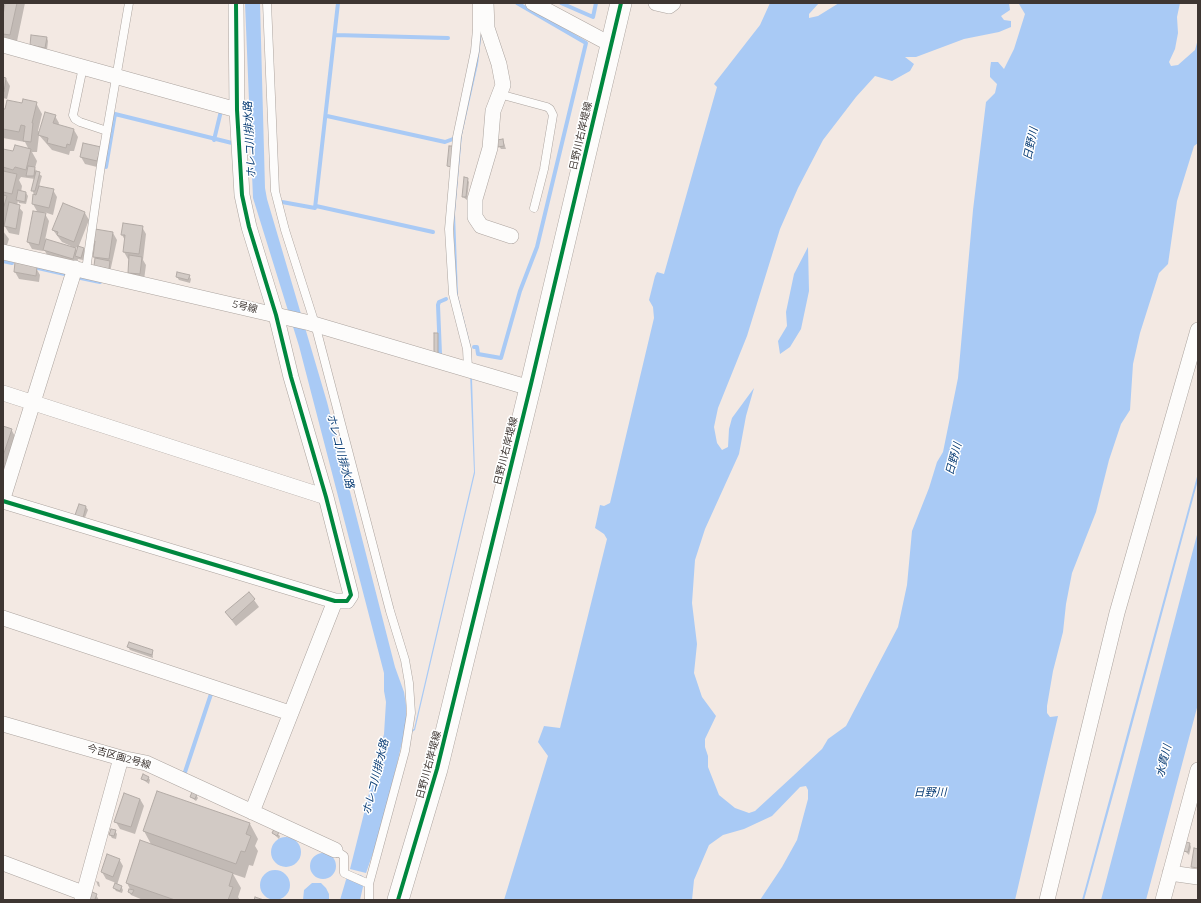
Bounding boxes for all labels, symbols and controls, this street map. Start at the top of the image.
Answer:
water label: ホレコ川排水路 [241,101,259,179]
street label: 日野川右岸堤線 [567,101,595,171]
water label: 日野川 [1021,126,1041,162]
street label: 5号線 [231,298,259,316]
water label: ホレコ川排水路 [324,412,356,490]
street label: 日野川右岸堤線 [492,416,520,486]
water label: 日野川 [943,441,965,477]
street label: 日野川右岸堤線 [414,730,444,800]
water label: ホレコ川排水路 [360,738,392,816]
street label: 今吉区画2号線 [86,742,152,772]
water label: 水貫川 [1154,743,1174,779]
water label: 日野川 [914,786,946,800]

